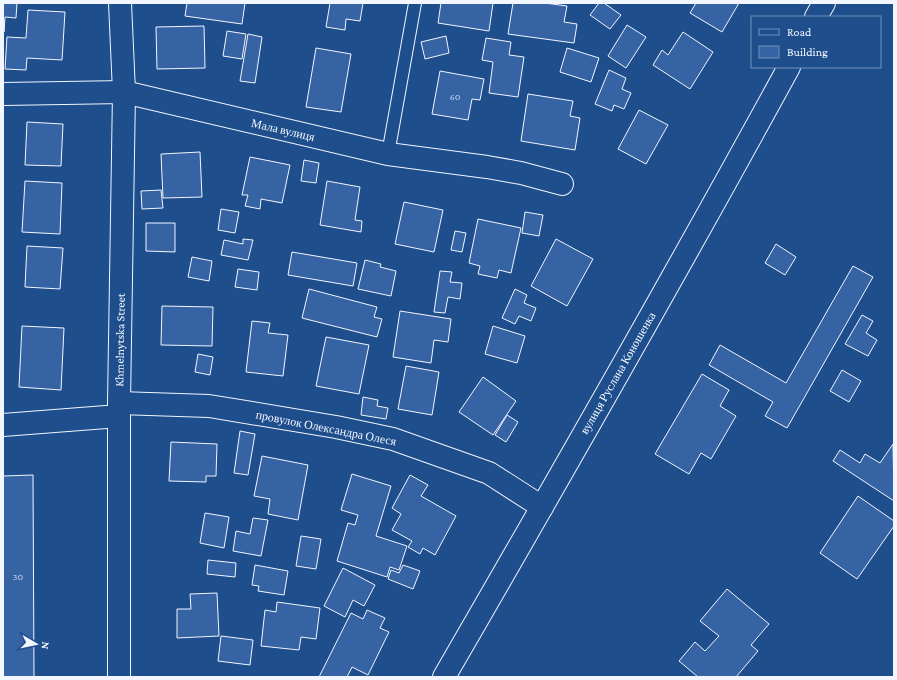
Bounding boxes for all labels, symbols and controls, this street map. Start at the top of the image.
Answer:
legend [751,16,881,68]
text: Road [787,25,812,39]
text: Building [787,45,828,59]
house number: 60 [450,91,461,102]
street label: Мала вулиця [250,116,317,144]
street label: Khmelnytska Street [112,292,128,387]
street label: вулиця Руслана Коношенка [577,309,659,436]
street label: провулок Олександра Олеся [255,408,398,449]
house number: 30 [13,571,24,582]
north arrow [16,624,56,664]
text: N [39,641,52,651]

